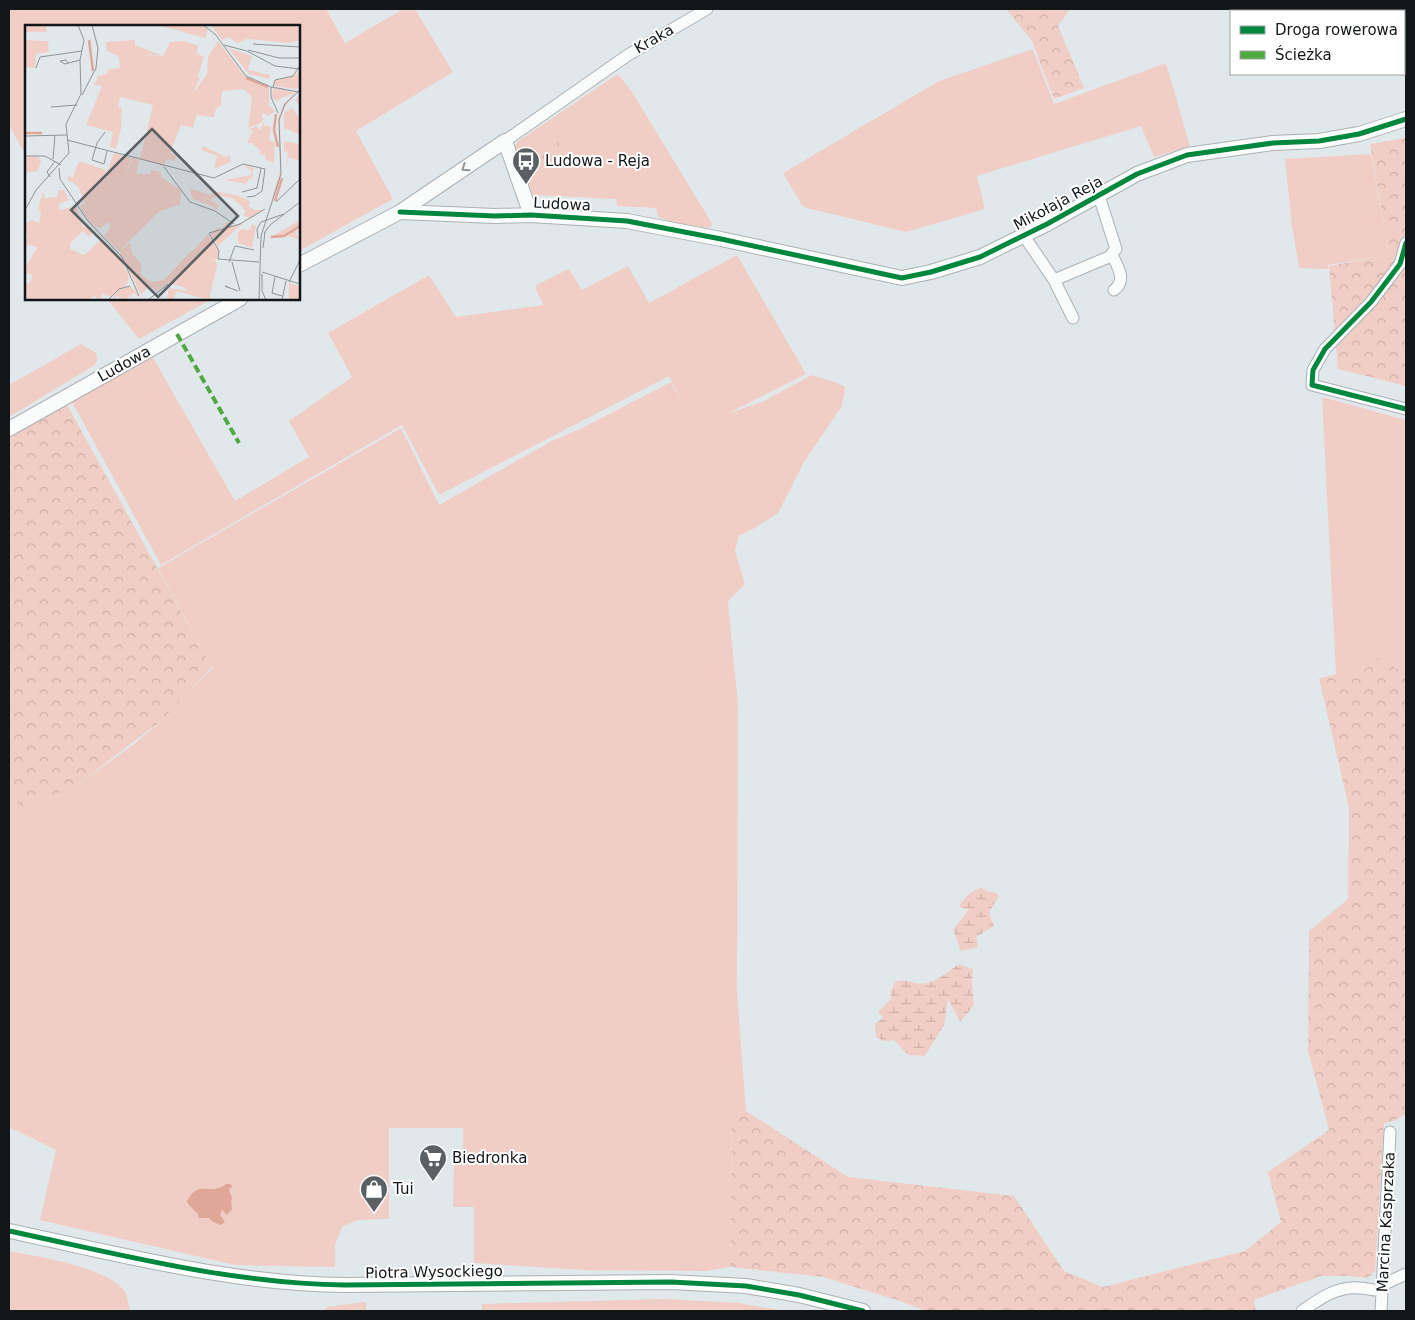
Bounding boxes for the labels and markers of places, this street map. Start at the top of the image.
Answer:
bus stop icon: Ludowa - Reja [511,146,541,185]
place label: Ludowa - Reja [545,152,650,170]
supermarket icon: Biedronka [418,1143,448,1182]
place label: Biedronka [452,1149,527,1167]
shop icon: Tui [359,1174,389,1213]
place label: Tui [392,1180,414,1198]

